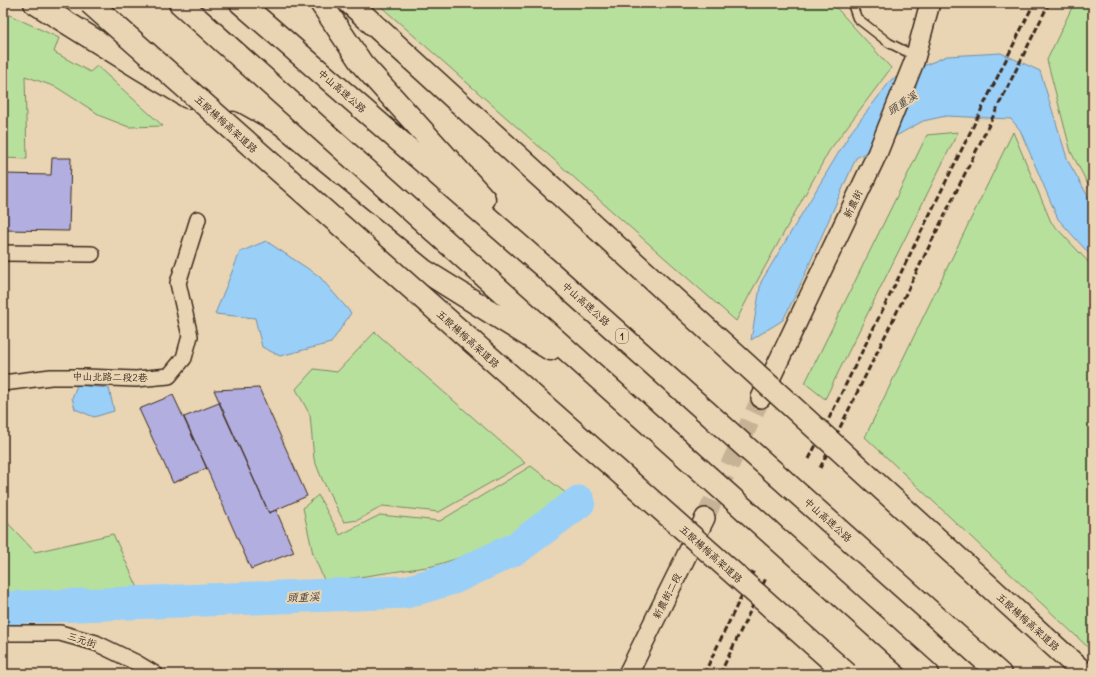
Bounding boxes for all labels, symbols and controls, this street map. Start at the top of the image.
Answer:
street label: 中山高速公路 [315,66,369,116]
water label: 頭重溪 [884,88,921,118]
street label: 五股楊梅高架道路 [192,92,260,156]
street label: 新農街 [841,188,865,220]
street label: 中山高速公路 [559,279,613,329]
street label: 五股楊梅高架道路 [434,307,502,371]
road number: 1 [616,329,628,343]
street label: 中山北路二段2巷 [72,370,149,384]
street label: 中山高速公路 [801,495,855,545]
street label: 五股楊梅高架道路 [677,522,745,586]
street label: 新農街二段 [650,571,684,621]
water label: 頭重溪 [286,589,321,605]
street label: 五股楊梅高架道路 [994,590,1062,654]
street label: 三元街 [66,629,98,651]

